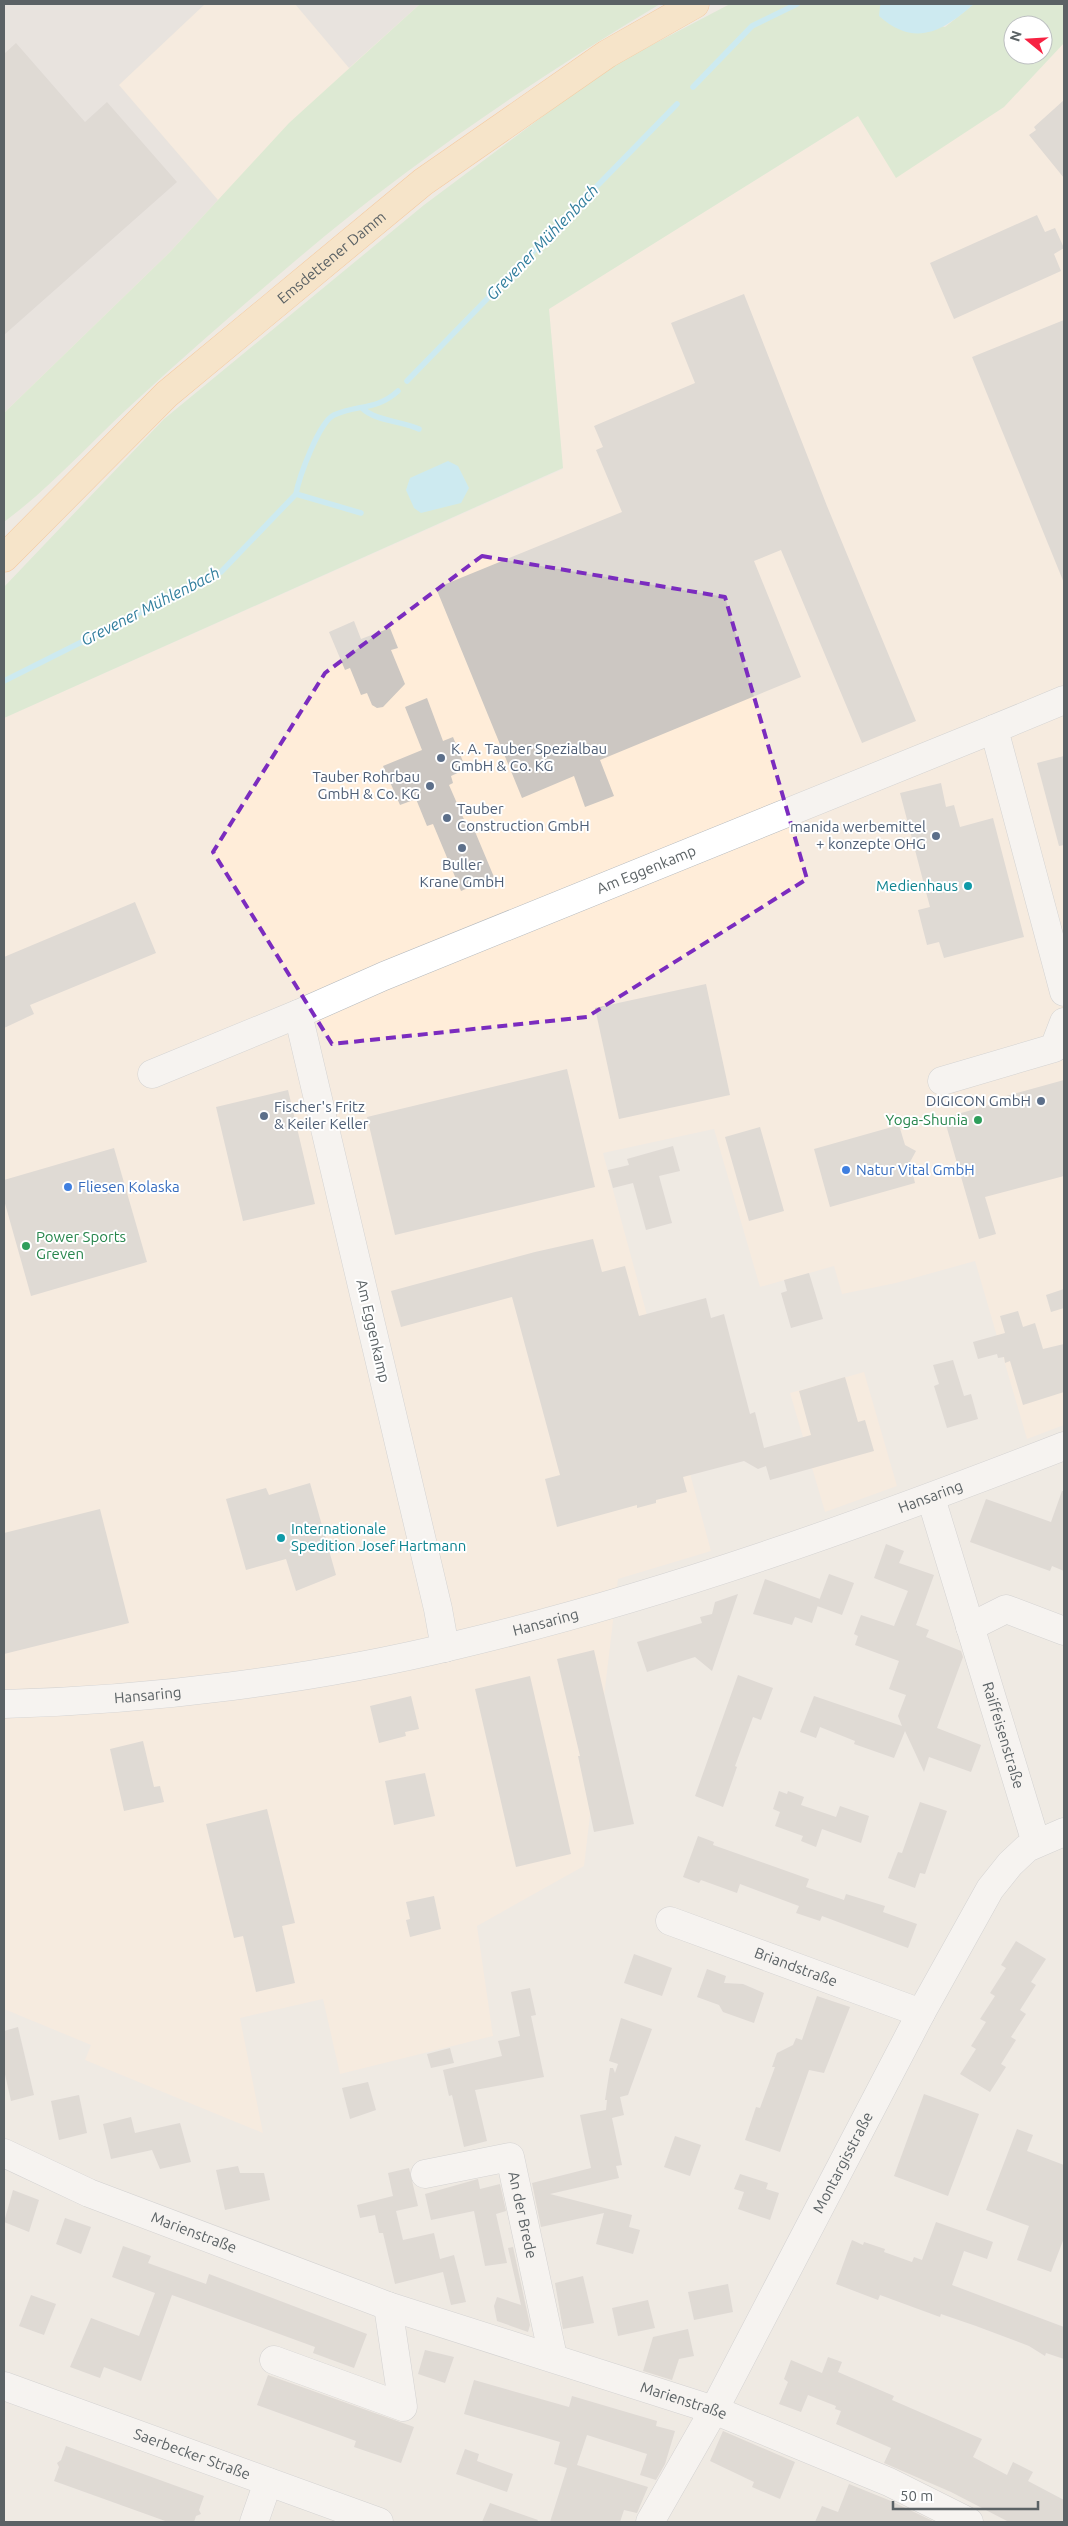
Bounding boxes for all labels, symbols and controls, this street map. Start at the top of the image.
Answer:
north arrow [1003,15,1053,65]
text: N [1006,29,1025,43]
water label: Grevener Mühlenbach [482,181,602,303]
street label: Emsdettener Damm [274,208,389,307]
water label: Grevener Mühlenbach [78,563,222,649]
place label: K. A. Tauber Spezialbau GmbH & Co. KG [451,740,607,774]
marker: K. A. Tauber Spezialbau GmbH & Co. KG [435,752,447,764]
place label: Tauber Rohrbau GmbH & Co. KG [312,768,420,802]
marker: Tauber Rohrbau GmbH & Co. KG [424,780,436,792]
place label: Tauber Construction GmbH [457,800,590,834]
marker: Tauber Construction GmbH [441,812,453,824]
place label: manida werbemittel + konzepte OHG [790,818,926,852]
marker: manida werbemittel + konzepte OHG [930,830,942,842]
marker: Buller Krane GmbH [456,842,468,854]
street label: Am Eggenkamp [594,842,698,897]
place label: Buller Krane GmbH [420,856,504,890]
place label: Medienhaus [876,877,958,894]
marker: Medienhaus [962,880,974,892]
place label: DIGICON GmbH [926,1092,1031,1109]
marker: DIGICON GmbH [1035,1095,1047,1107]
place label: Fischer's Fritz & Keiler Keller [274,1098,369,1132]
marker: Fischer's Fritz & Keiler Keller [258,1110,270,1122]
place label: Yoga-Shunia [886,1111,968,1128]
marker: Yoga-Shunia [972,1114,984,1126]
place label: Natur Vital GmbH [856,1161,975,1178]
marker: Natur Vital GmbH [840,1164,852,1176]
place label: Fliesen Kolaska [78,1178,180,1195]
marker: Fliesen Kolaska [62,1181,74,1193]
place label: Power Sports Greven [36,1228,126,1262]
marker: Power Sports Greven [20,1240,32,1252]
street label: Am Eggenkamp [353,1278,394,1384]
street label: Hansaring [896,1477,965,1516]
place label: Internationale Spedition Josef Hartmann [291,1520,466,1554]
marker: Internationale Spedition Josef Hartmann [275,1532,287,1544]
street label: Hansaring [511,1605,580,1639]
street label: Raiffeisenstraße [979,1680,1028,1790]
street label: Hansaring [113,1683,182,1706]
street label: Briandstraße [752,1944,840,1990]
street label: Montargisstraße [809,2109,876,2216]
street label: An der Brede [505,2170,541,2260]
street label: Marienstraße [149,2208,239,2256]
street label: Marienstraße [638,2378,730,2422]
street label: Saerbecker Straße [132,2425,253,2483]
scale bar [893,2478,1038,2510]
text: 50 m [900,2487,933,2504]

